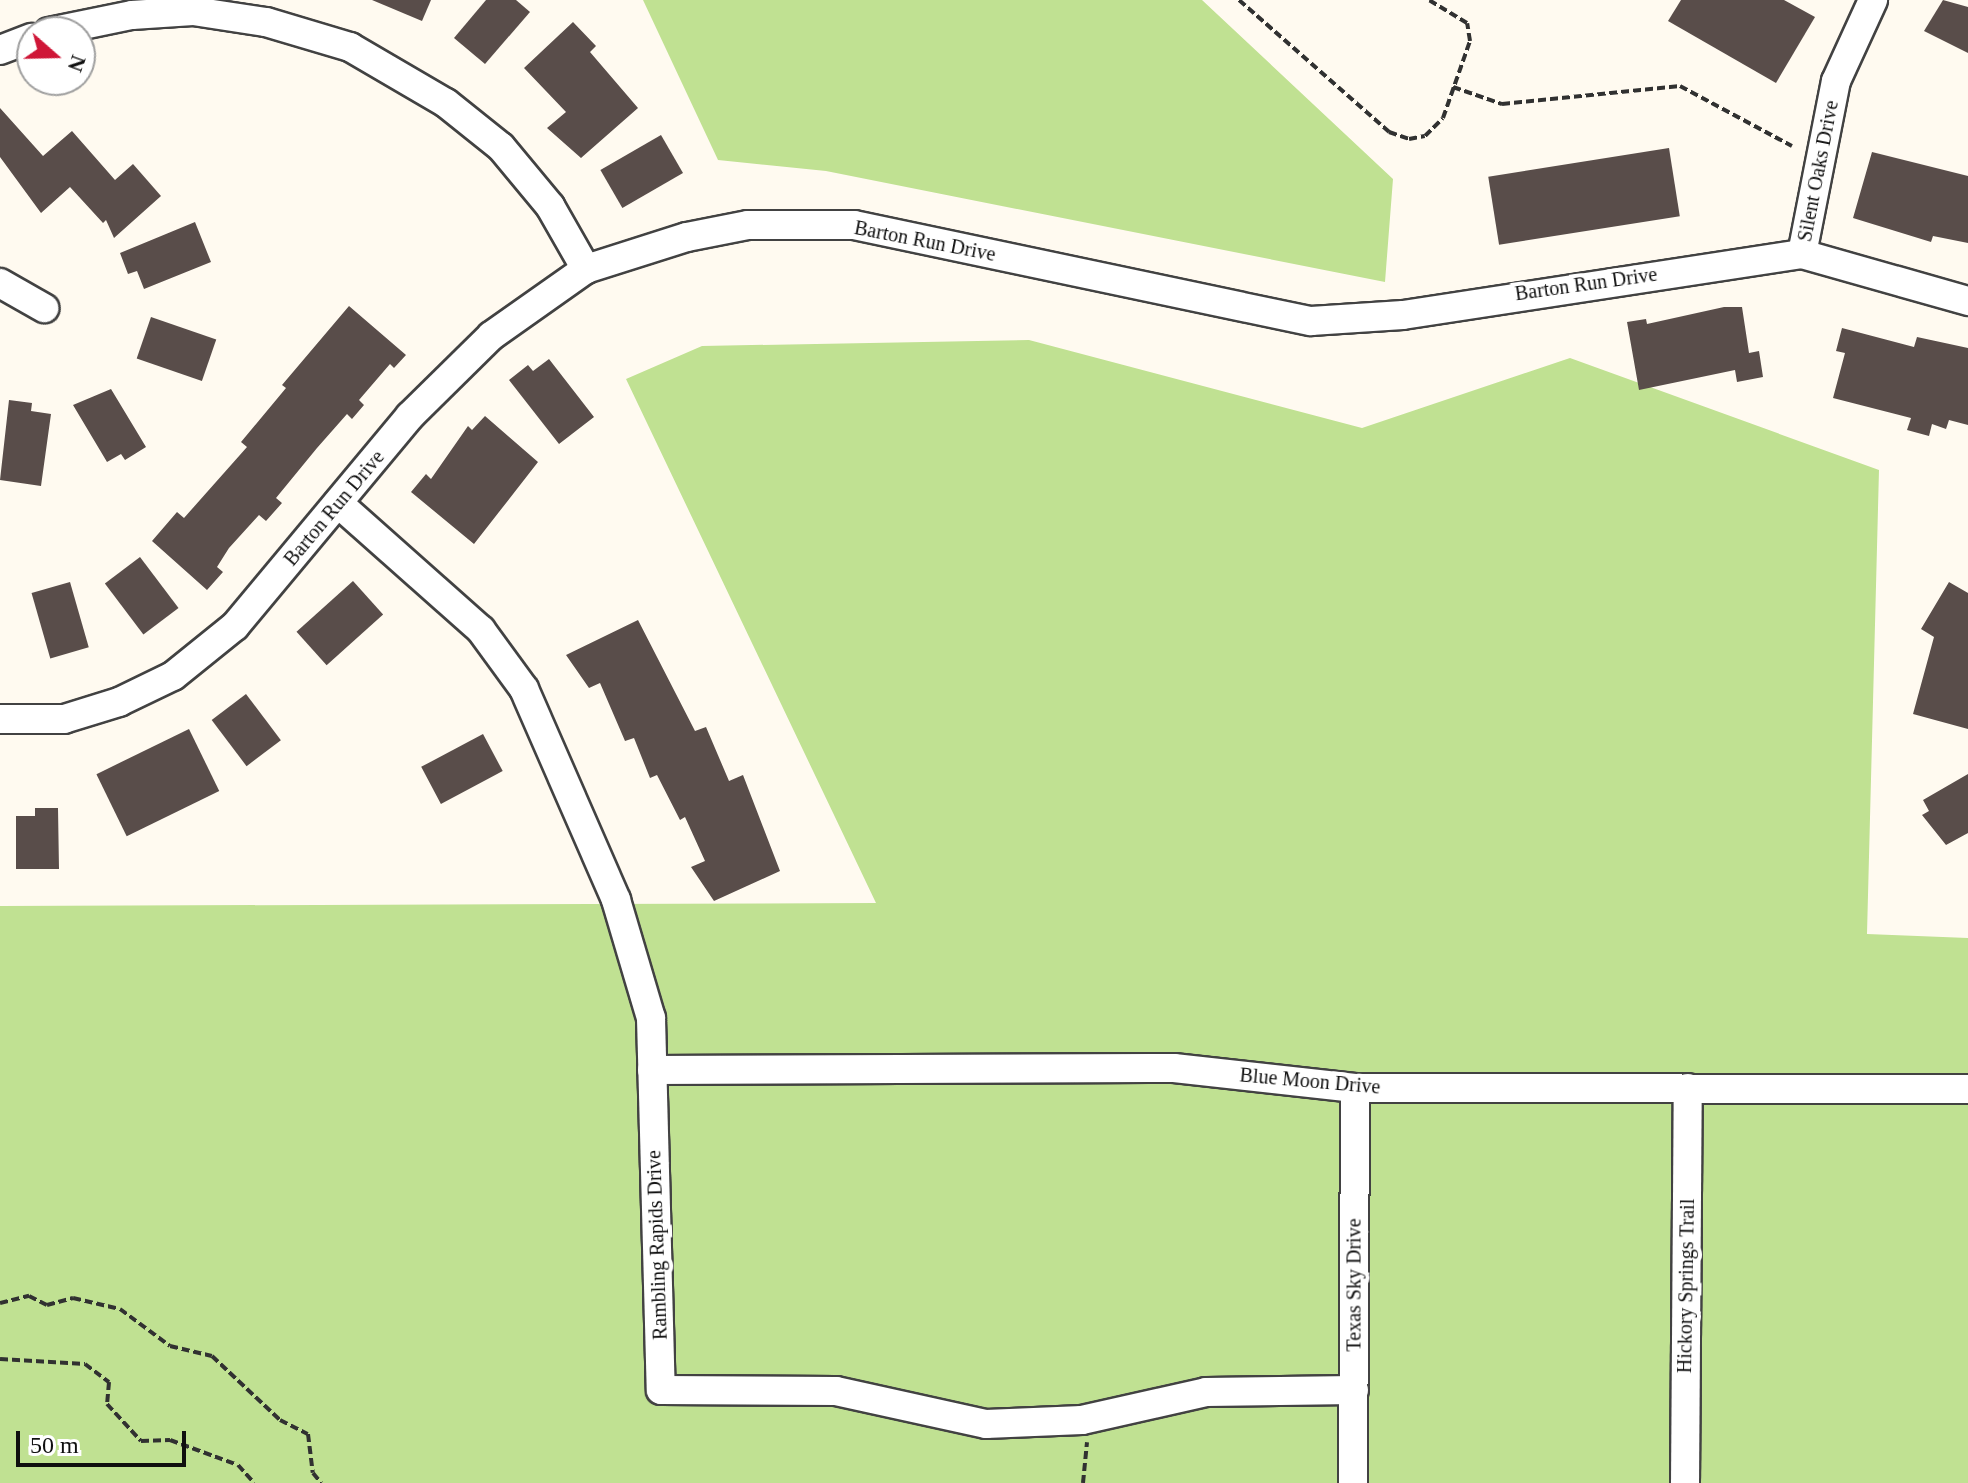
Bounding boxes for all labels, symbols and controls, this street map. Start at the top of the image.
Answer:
north arrow [16,16,96,96]
text: N [63,52,92,75]
street label: Silent Oaks Drive [1793,98,1843,244]
street label: Barton Run Drive [852,216,998,266]
street label: Barton Run Drive [1513,262,1659,306]
street label: Barton Run Drive [279,445,389,571]
street label: Blue Moon Drive [1239,1063,1381,1099]
street label: Rambling Rapids Drive [642,1150,672,1340]
street label: Hickory Springs Trail [1672,1198,1700,1374]
street label: Texas Sky Drive [1342,1218,1366,1352]
scale bar [20,1415,190,1465]
text: 50 m [30,1432,79,1458]

